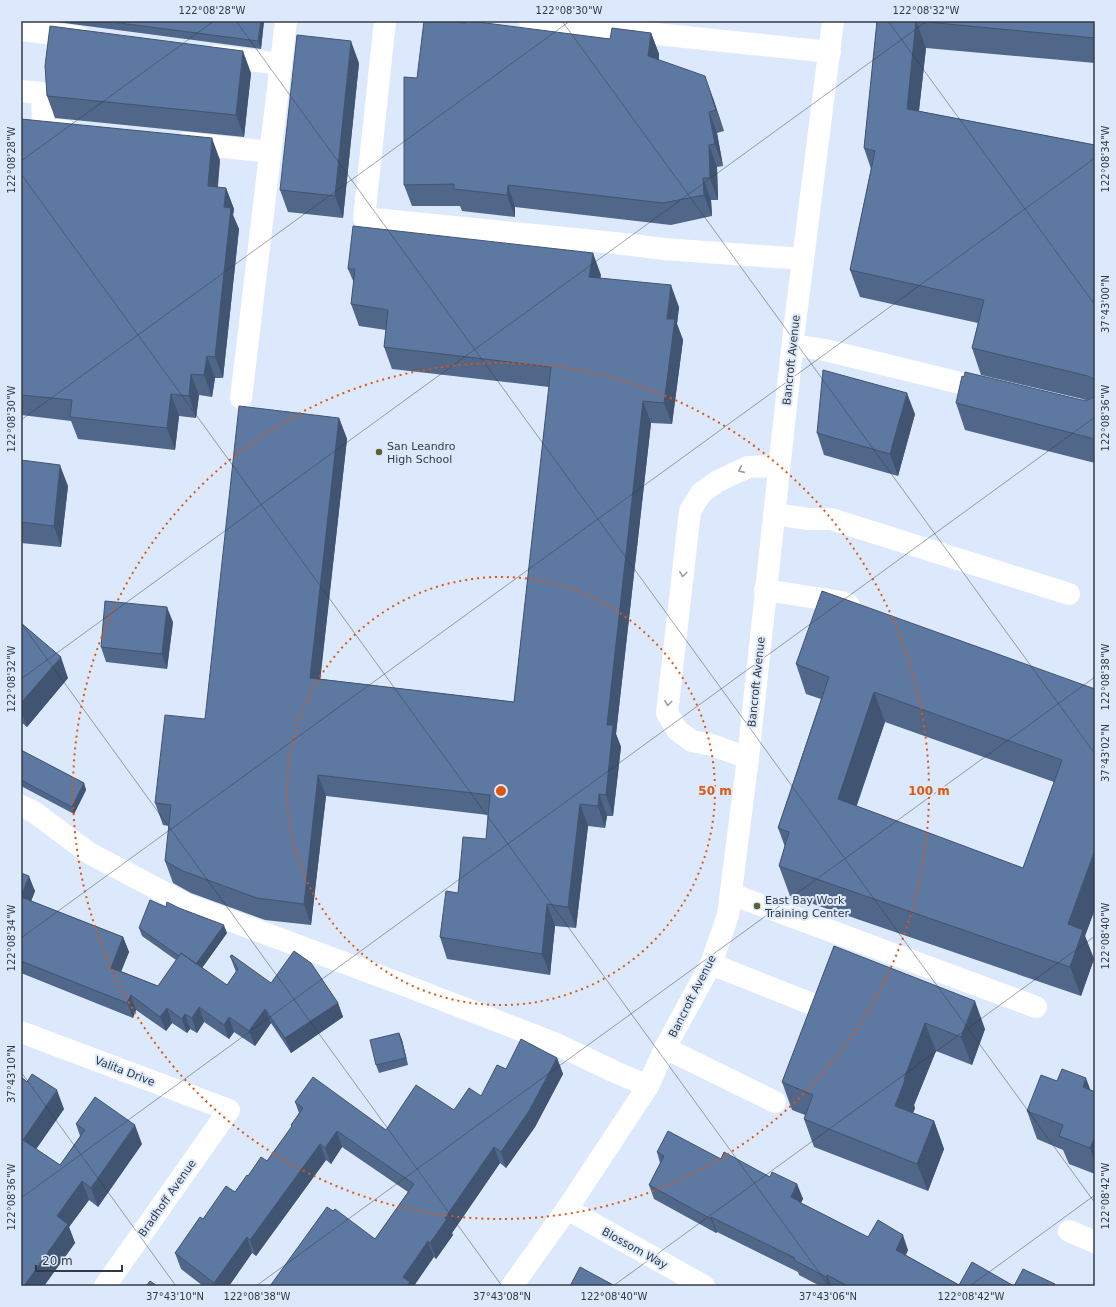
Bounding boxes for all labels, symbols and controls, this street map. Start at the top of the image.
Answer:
text: 122°08'28"W [179,5,245,16]
text: 122°08'30"W [536,5,602,16]
text: 122°08'32"W [893,5,959,16]
text: 122°08'34"W [1100,126,1111,192]
text: 122°08'28"W [6,127,17,193]
text: 37°43'00"N [1100,275,1111,333]
street label: Bancroft Avenue [780,314,803,406]
text: 122°08'36"W [1100,385,1111,451]
text: 122°08'30"W [6,386,17,452]
place label: San Leandro High School [387,440,456,466]
marker: San Leandro High School [374,447,384,457]
one-way arrow [737,466,744,474]
one-way arrow [679,571,688,577]
street label: Bancroft Avenue [745,636,768,728]
text: 122°08'38"W [1100,644,1111,710]
text: 122°08'32"W [6,646,17,712]
one-way arrow [664,700,673,706]
text: 37°43'02"N [1100,724,1111,782]
centre of rings [494,784,508,798]
text: 50 m [698,784,732,798]
text: 100 m [908,784,950,798]
place label: East Bay Work Training Center [764,894,849,920]
marker: East Bay Work Training Center [752,901,762,911]
text: 122°08'40"W [1100,903,1111,969]
text: 122°08'34"W [6,905,17,971]
street label: Bancroft Avenue [666,953,719,1040]
text: 37°43'10"N [6,1045,17,1103]
street label: Valita Drive [93,1054,157,1089]
street label: Bradhoff Avenue [136,1157,199,1239]
text: 122°08'42"W [1100,1163,1111,1229]
text: 122°08'36"W [6,1164,17,1230]
street label: Blossom Way [600,1225,670,1272]
scale bar [36,1247,122,1273]
text: 20 m [42,1254,73,1268]
text: 37°43'10"N [146,1291,204,1302]
text: 122°08'38"W [224,1291,290,1302]
text: 37°43'08"N [473,1291,531,1302]
text: 122°08'40"W [581,1291,647,1302]
text: 37°43'06"N [799,1291,857,1302]
text: 122°08'42"W [938,1291,1004,1302]

